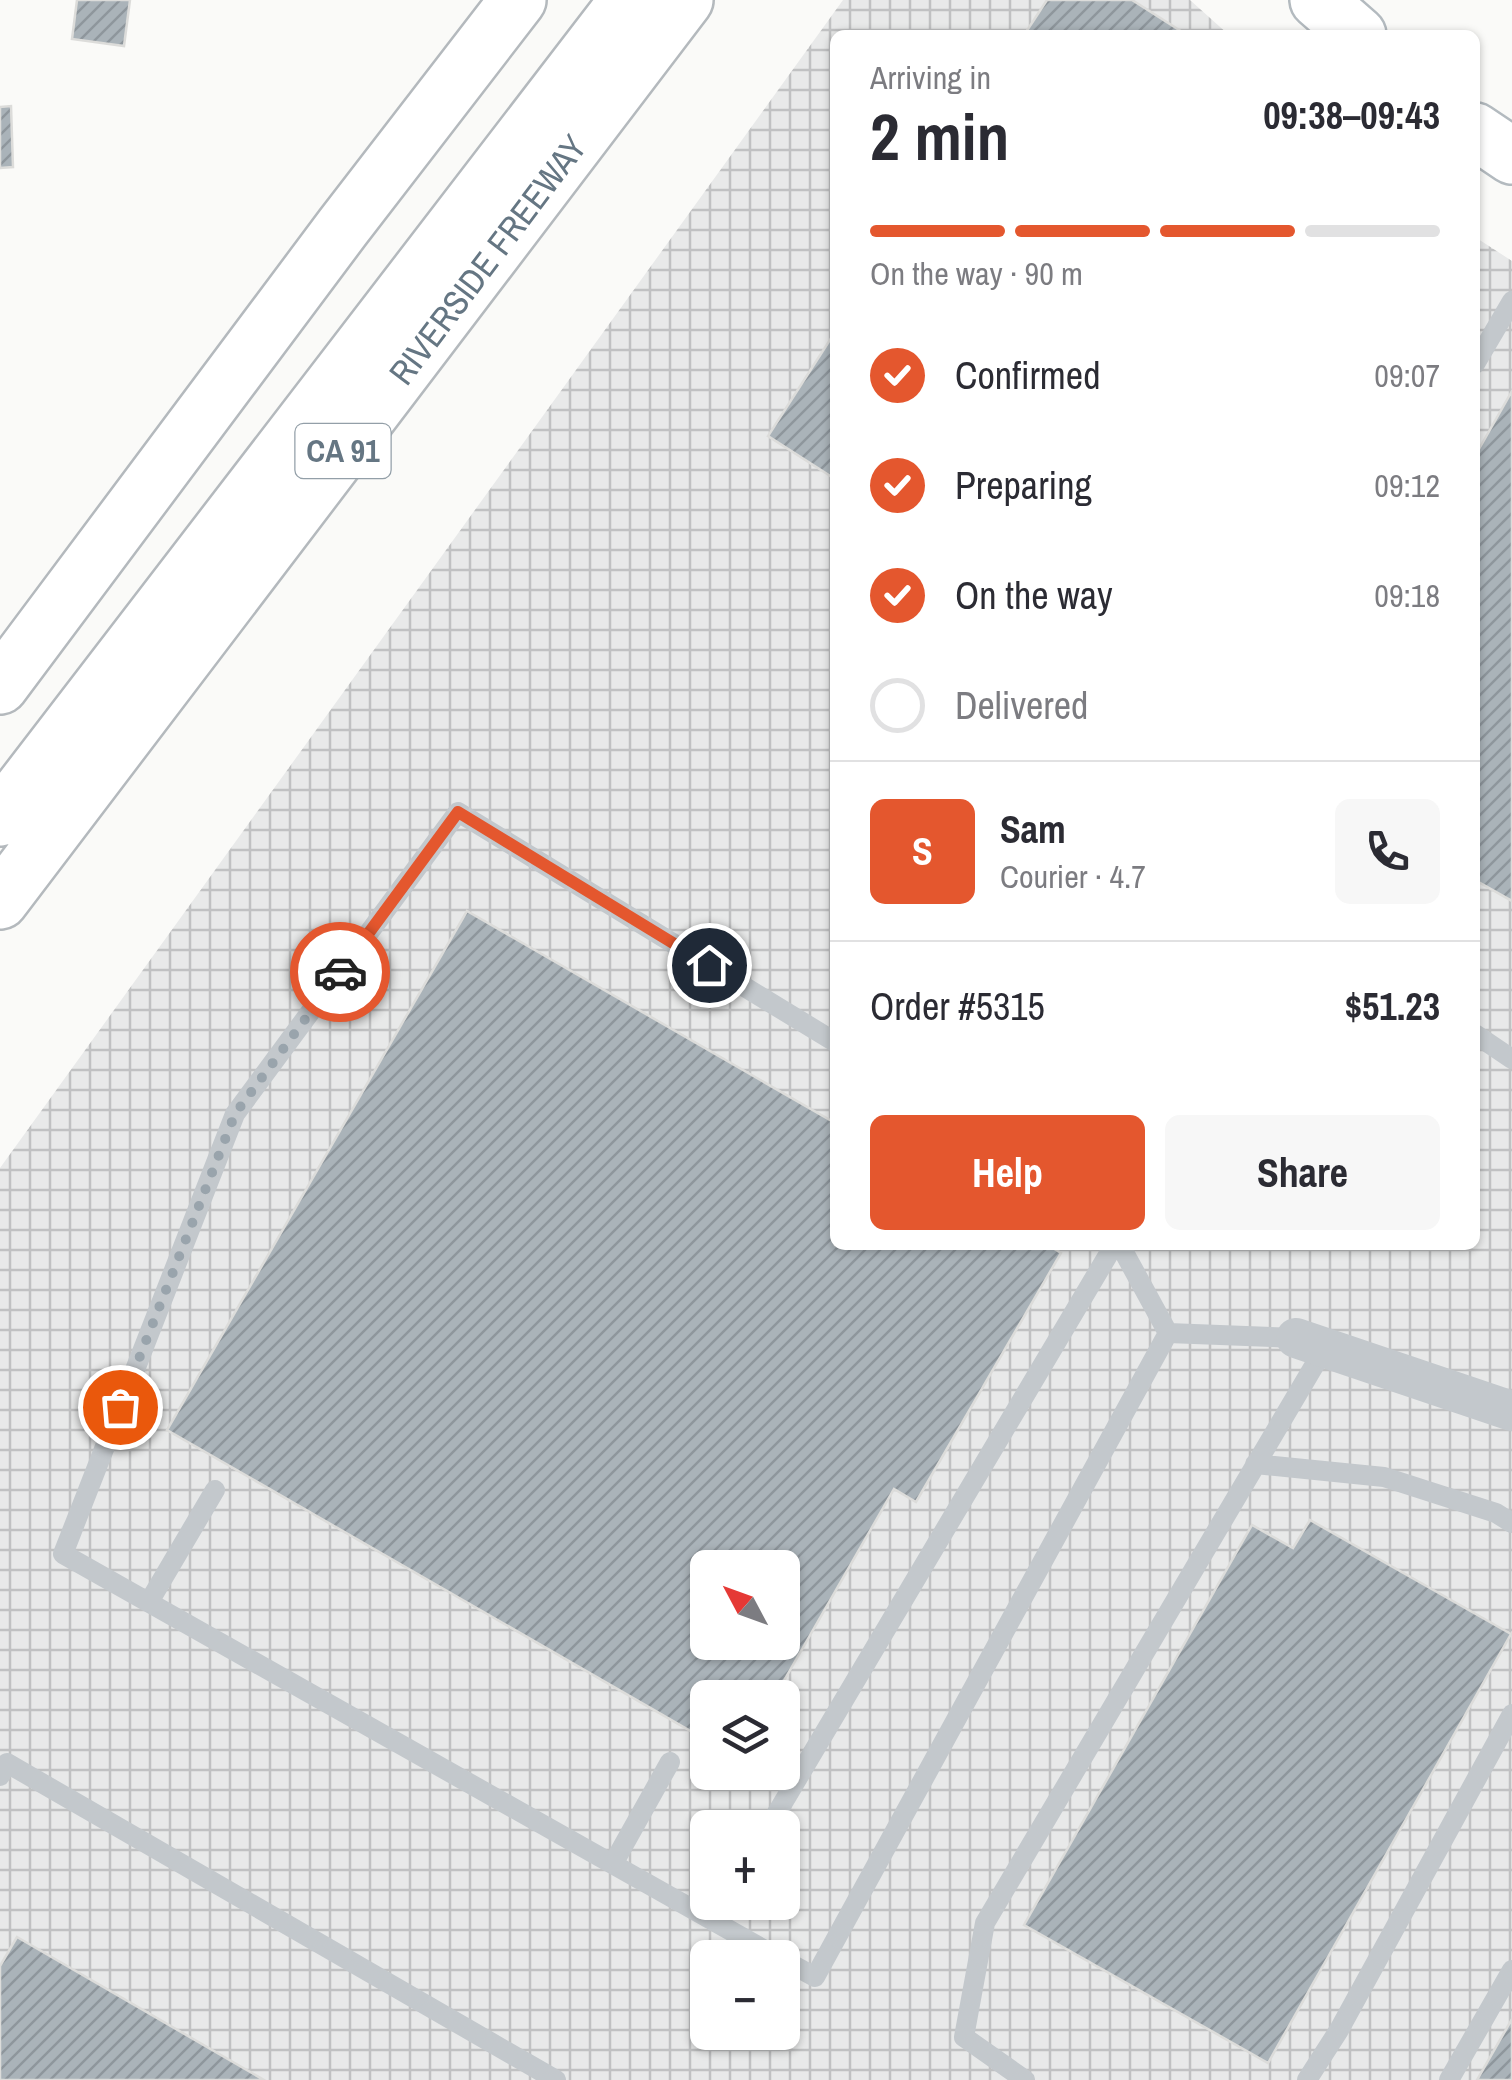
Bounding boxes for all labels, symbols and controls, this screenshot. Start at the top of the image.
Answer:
text: Arriving in [870,56,991,99]
text: 09:38–09:43 [1263,90,1440,141]
text: 2 min [870,93,1009,180]
street label: RIVERSIDE FREEWAY [378,125,597,394]
text: On the way · 90 m [870,252,1083,295]
icon: check [870,348,925,403]
text: Confirmed [955,350,1100,401]
text: 09:07 [1374,354,1440,397]
road number: CA 91 [296,424,390,478]
icon: check [870,458,925,513]
text: Preparing [955,460,1092,511]
text: 09:12 [1374,464,1440,507]
icon: check [870,568,925,623]
text: On the way [955,570,1113,621]
text: 09:18 [1374,574,1440,617]
text: Delivered [955,680,1088,731]
button: phone [1335,799,1440,904]
text: Sam [1000,804,1066,855]
text: S [912,826,933,877]
text: Courier · 4.7 [1000,855,1146,898]
courier [290,922,390,1022]
pin [667,923,752,1008]
icon: home [682,938,737,993]
icon: car [313,945,368,1000]
text: Order #5315 [870,981,1045,1032]
text: $51.23 [1345,981,1440,1032]
button: Help [870,1115,1145,1230]
button: Share [1165,1115,1440,1230]
pin [78,1365,163,1450]
icon: bag [93,1380,148,1435]
north arrow [690,1550,800,1660]
map controls [690,1550,800,2050]
button: layers [690,1680,800,1790]
button: + [690,1810,800,1920]
button: − [690,1940,800,2050]

